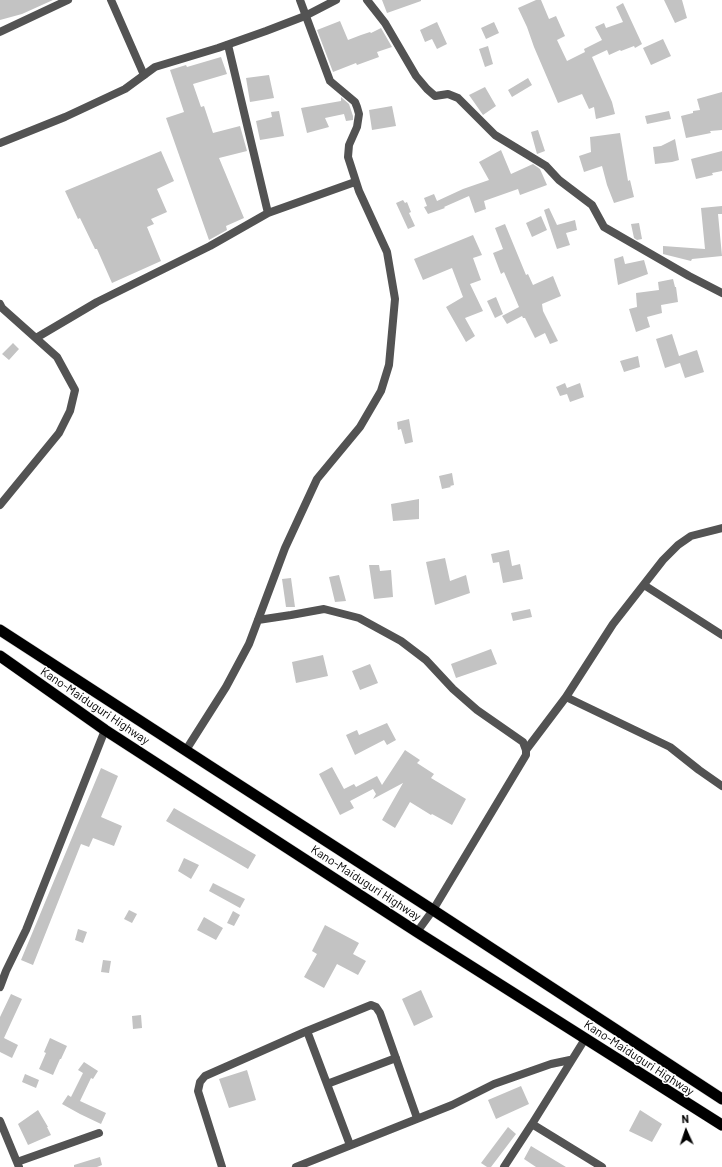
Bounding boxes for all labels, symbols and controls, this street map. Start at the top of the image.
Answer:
street label: Kano-Maiduguri Highway [38,664,152,748]
street label: Kano-Maiduguri Highway [308,842,424,924]
street label: Kano-Maiduguri Highway [581,1017,697,1099]
north arrow [666,1111,706,1151]
text: N [681,1112,689,1125]

